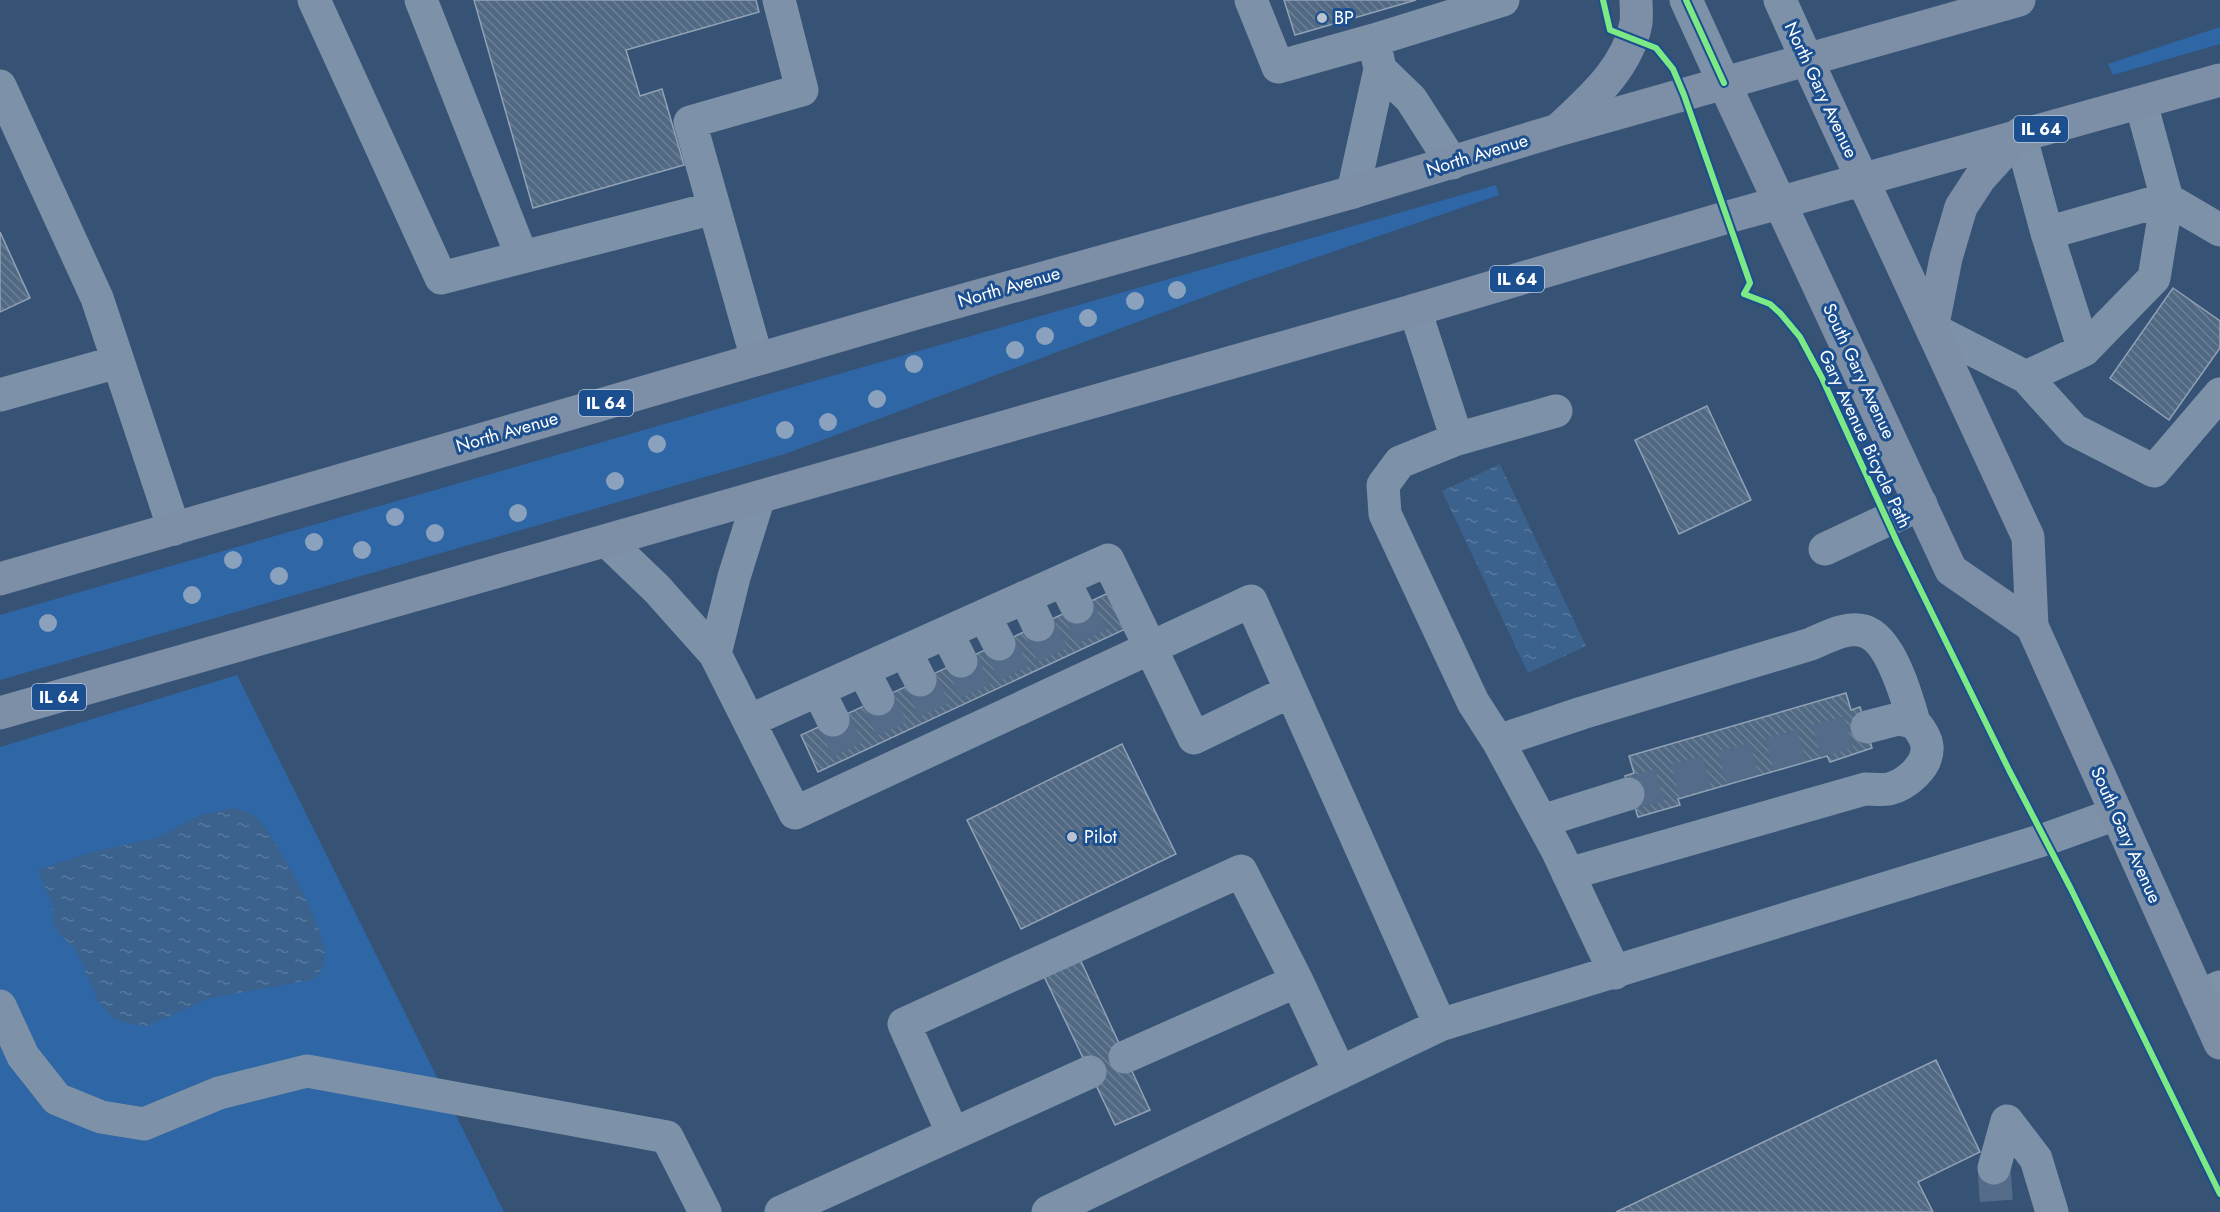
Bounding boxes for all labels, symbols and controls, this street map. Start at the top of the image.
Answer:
place label: BP [1334,5,1354,31]
marker: BP [1315,11,1329,25]
street label: North Gary Avenue [1778,18,1864,162]
road number: IL 64 [2014,116,2068,142]
street label: North Avenue [1423,127,1531,183]
street label: North Avenue [955,260,1063,314]
road number: IL 64 [1490,266,1544,292]
street label: South Gary Avenue [1816,299,1902,443]
street label: Gary Avenue Bicycle Path [1812,345,1918,533]
road number: IL 64 [579,390,633,416]
street label: North Avenue [453,405,561,459]
road number: IL 64 [32,684,86,710]
street label: South Gary Avenue [2084,763,2168,907]
place label: Pilot [1084,824,1118,850]
marker: Pilot [1065,830,1079,844]

